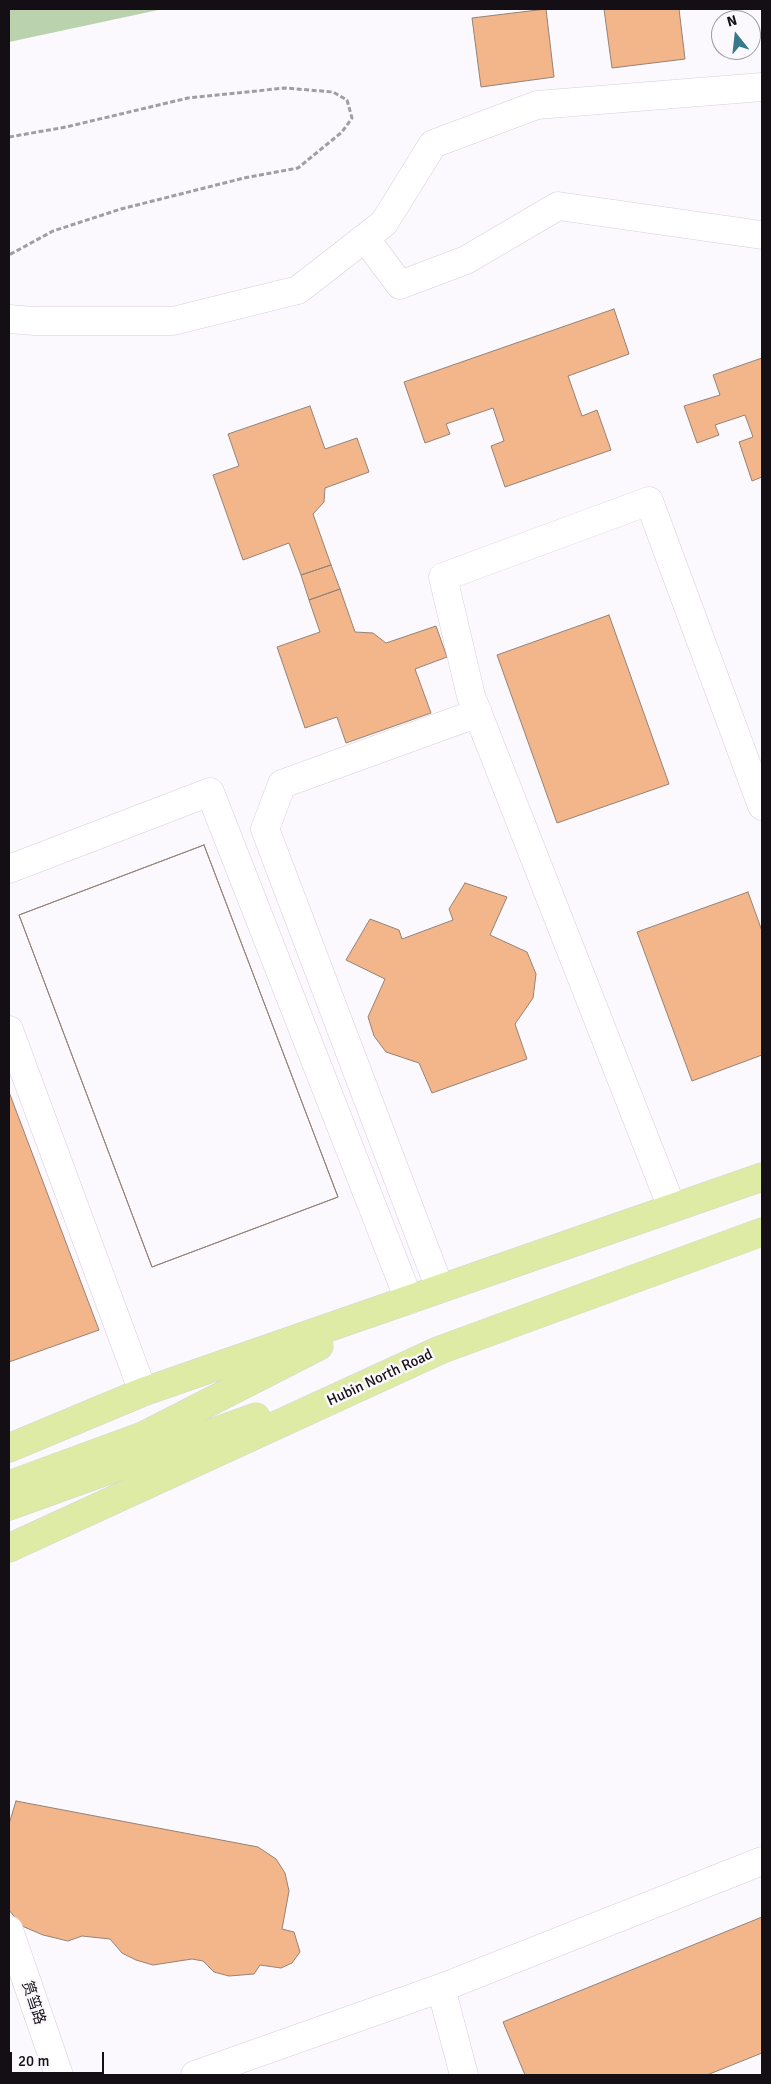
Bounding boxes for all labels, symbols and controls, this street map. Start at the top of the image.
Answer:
north arrow [711,10,761,60]
text: N [725,12,739,31]
street label: Hubin North Road [324,1346,436,1410]
street label: 筼筜路 [17,1979,49,2027]
scale bar [12,2042,106,2074]
text: 20 m [18,2052,49,2070]

